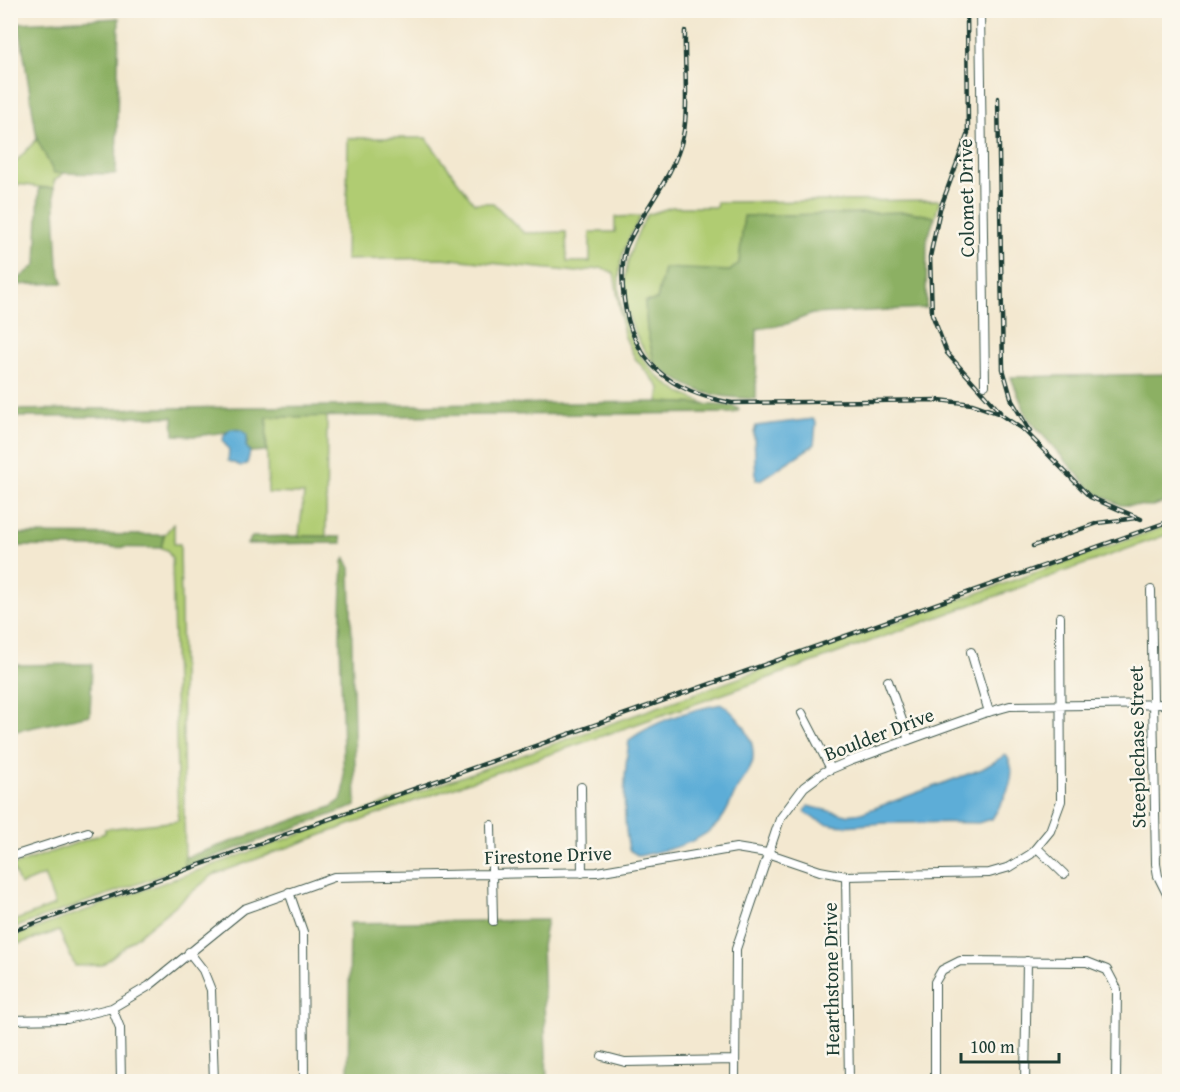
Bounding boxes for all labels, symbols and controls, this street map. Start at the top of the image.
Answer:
street label: Colomet Drive [950,138,981,258]
street label: Steeplechase Street [1121,665,1152,829]
street label: Boulder Drive [820,699,938,768]
street label: Firestone Drive [484,838,612,871]
street label: Hearthstone Drive [815,902,846,1056]
scale bar [961,1026,1058,1064]
text: 100 m [970,1033,1015,1060]

